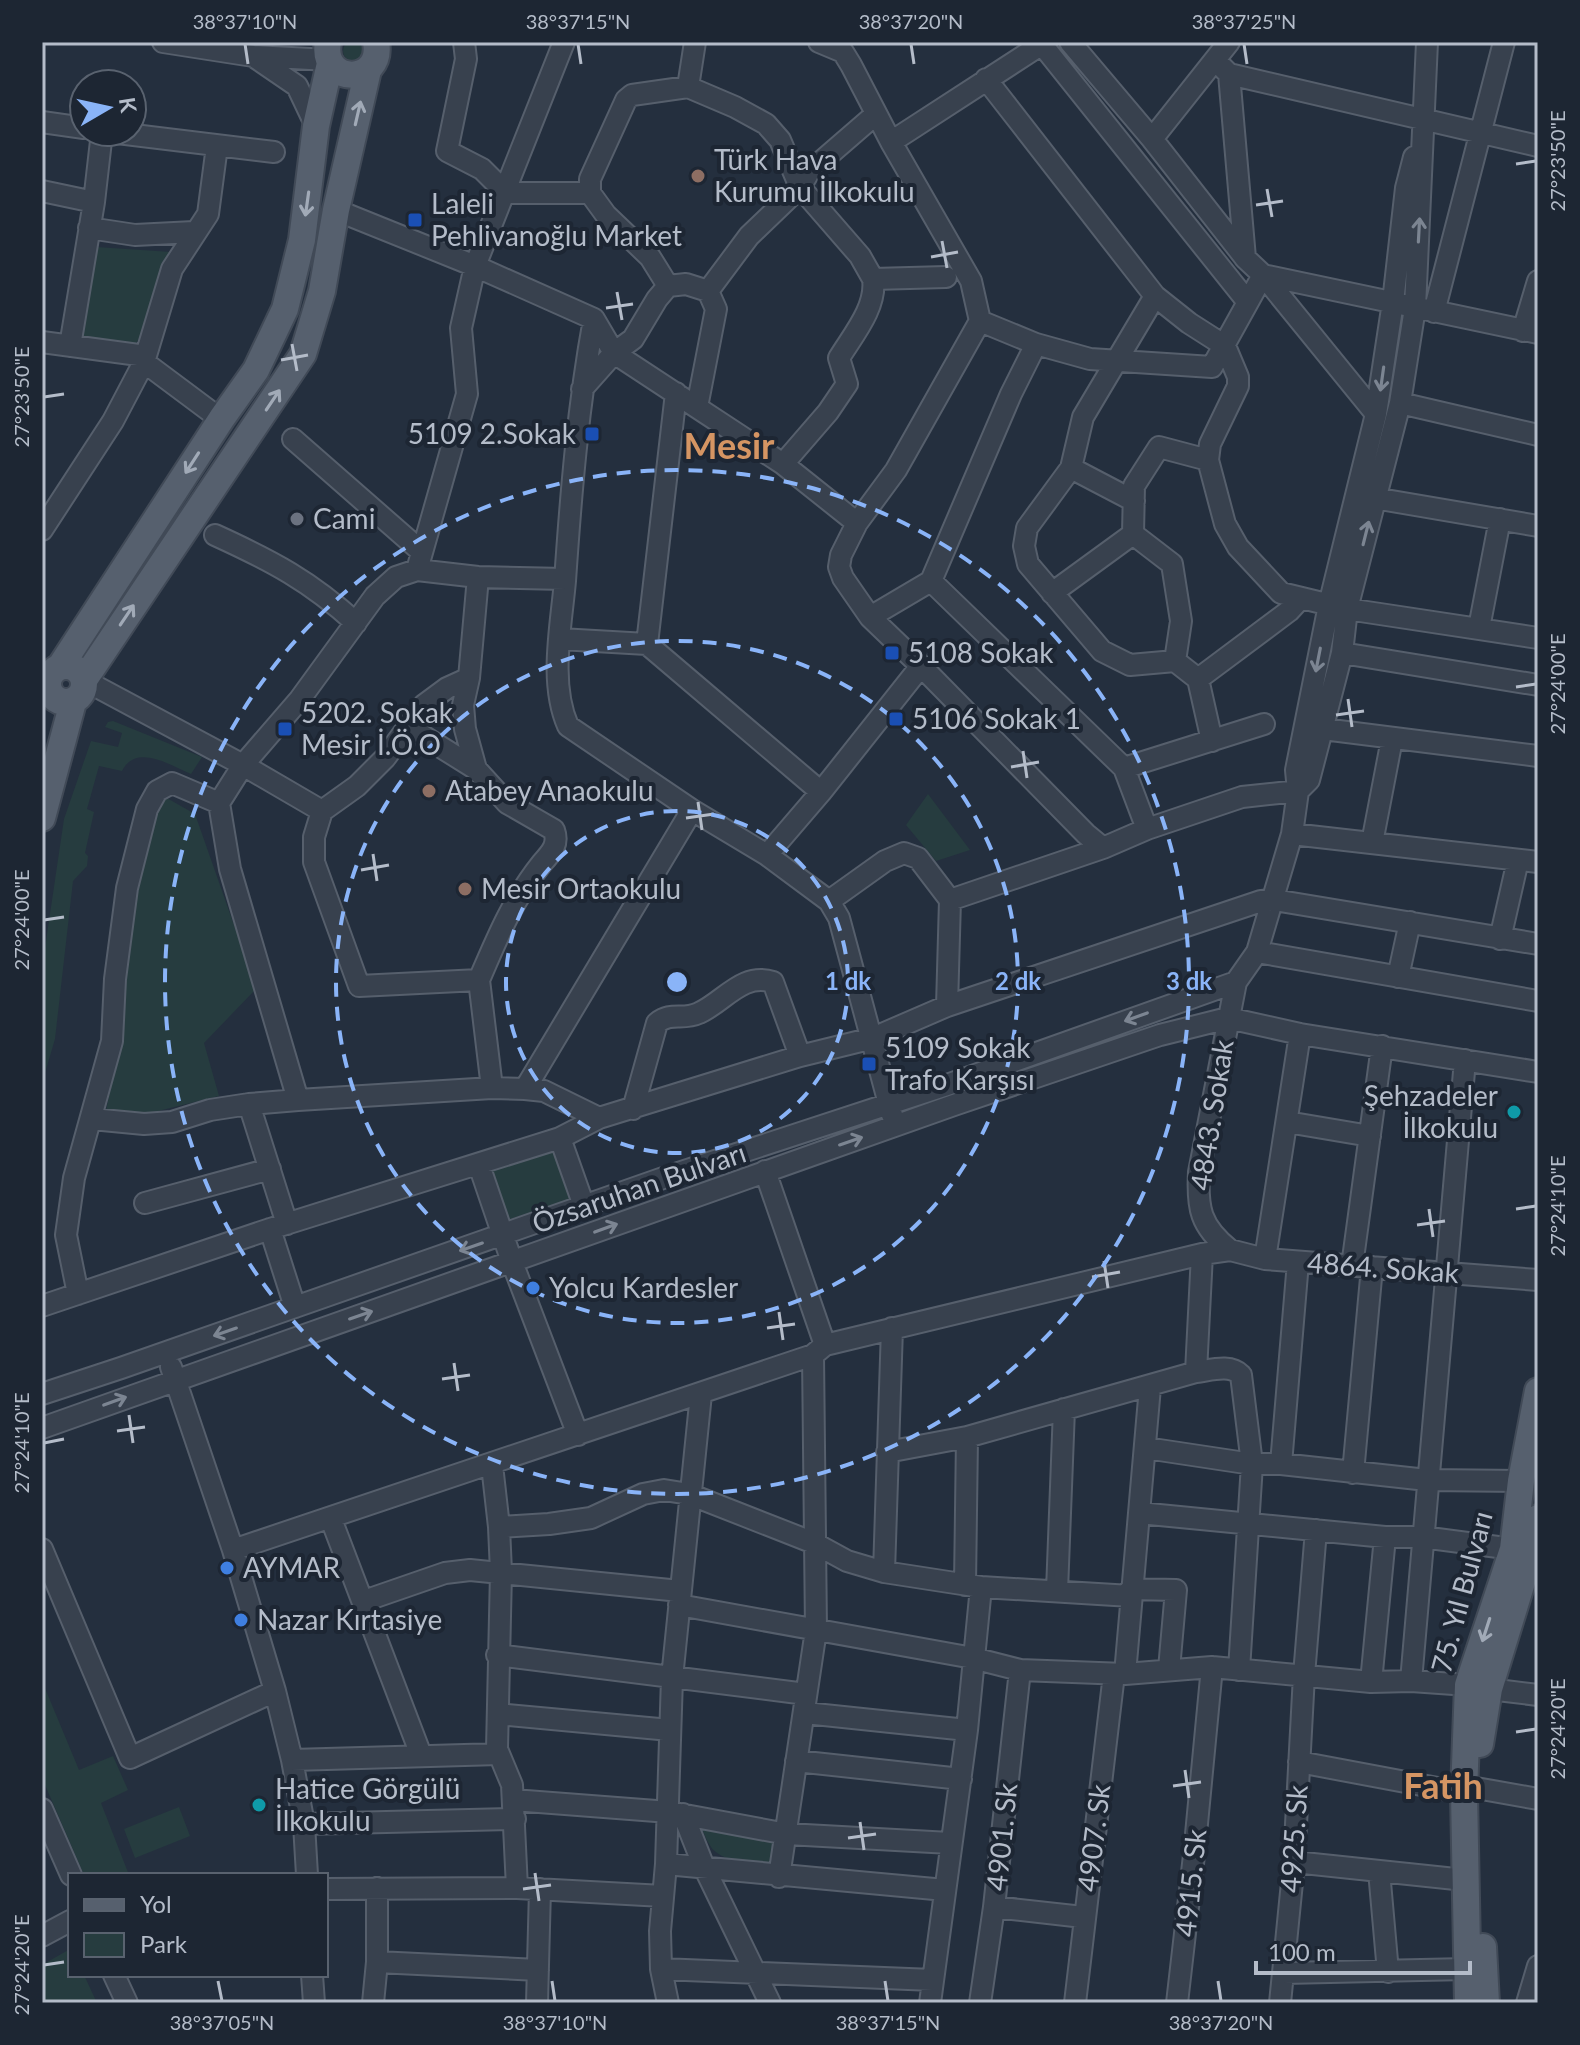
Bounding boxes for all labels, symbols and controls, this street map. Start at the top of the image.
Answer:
text: 38°37'10"N [193,9,297,33]
text: 38°37'15"N [526,9,630,33]
text: 38°37'20"N [859,9,963,33]
text: 38°37'25"N [1192,9,1296,33]
north arrow [68,68,148,148]
text: K [114,95,143,115]
one-way arrow [351,100,366,126]
text: 27°23'50"E [1545,111,1569,211]
place label: Türk Hava Kurumu İlkokulu [714,142,915,208]
marker: Türk Hava Kurumu İlkokulu [689,167,707,185]
place label: Laleli Pehlivanoğlu Market [431,186,682,252]
one-way arrow [299,191,314,216]
marker: Laleli Pehlivanoğlu Market [406,211,424,229]
one-way arrow [1411,217,1426,244]
text: 27°23'50"E [9,347,33,447]
one-way arrow [1374,366,1389,391]
one-way arrow [264,389,281,411]
place label: 5109 2.Sokak [408,416,577,450]
district label: Mesir [683,423,775,467]
marker: 5109 2.Sokak [583,425,601,443]
one-way arrow [184,451,200,474]
place label: Cami [313,501,375,535]
marker: Cami [288,510,306,528]
one-way arrow [1359,521,1374,547]
one-way arrow [119,605,136,627]
text: 27°24'00"E [1545,634,1569,734]
place label: 5108 Sokak [908,635,1054,669]
marker: 5108 Sokak [883,644,901,662]
one-way arrow [1310,647,1325,672]
place label: 5202. Sokak Mesir İ.Ö.O [301,695,454,761]
place label: 5106 Sokak 1 [912,701,1081,735]
marker: 5106 Sokak 1 [887,710,905,728]
marker: 5202. Sokak Mesir İ.Ö.O [276,720,294,738]
place label: Atabey Anaokulu [445,773,654,807]
marker: Atabey Anaokulu [420,782,438,800]
text: 27°24'00"E [9,870,33,970]
place label: Mesir Ortaokulu [481,871,681,905]
marker: Mesir Ortaokulu [456,880,474,898]
text: 1 dk [825,966,871,995]
text: 2 dk [995,966,1041,995]
text: 3 dk [1166,966,1212,995]
centre of rings [663,968,691,996]
one-way arrow [1124,1011,1149,1026]
place label: 5109 Sokak Trafo Karşısı [885,1030,1035,1096]
street label: 4843. Sokak [1182,1036,1240,1193]
marker: 5109 Sokak Trafo Karşısı [860,1055,878,1073]
place label: Şehzadeler İlkokulu [1364,1078,1498,1144]
marker: Şehzadeler İlkokulu [1505,1103,1523,1121]
one-way arrow [838,1133,863,1148]
street label: Özsaruhan Bulvarı [527,1135,750,1240]
text: 27°24'10"E [1545,1156,1569,1256]
one-way arrow [593,1220,618,1234]
one-way arrow [459,1240,484,1255]
street label: 4864. Sokak [1306,1245,1461,1289]
place label: Yolcu Kardesler [549,1270,738,1304]
marker: Yolcu Kardesler [524,1279,542,1297]
one-way arrow [348,1307,372,1321]
one-way arrow [213,1325,238,1340]
text: 27°24'10"E [9,1393,33,1493]
one-way arrow [103,1393,128,1408]
street label: 75. Yıl Bulvarı [1423,1507,1499,1676]
place label: AYMAR [243,1550,340,1584]
marker: AYMAR [218,1559,236,1577]
place label: Nazar Kırtasiye [257,1602,442,1636]
marker: Nazar Kırtasiye [232,1611,250,1629]
one-way arrow [1478,1618,1493,1643]
text: 27°24'20"E [1545,1679,1569,1779]
district label: Fatih [1403,1763,1483,1807]
place label: Hatice Görgülü İlkokulu [275,1771,460,1837]
street label: 4901. Sk [978,1781,1024,1892]
street label: 4907. Sk [1070,1781,1117,1894]
street label: 4925. Sk [1272,1783,1314,1894]
marker: Hatice Görgülü İlkokulu [250,1796,268,1814]
street label: 4915. Sk [1167,1827,1213,1938]
legend [68,1873,328,1977]
text: Yol [140,1889,172,1918]
text: 27°24'20"E [9,1915,33,2015]
scale bar [1256,1925,1470,1975]
text: Park [140,1929,188,1958]
text: 100 m [1268,1937,1336,1966]
text: 38°37'05"N [170,2010,274,2034]
text: 38°37'10"N [503,2010,607,2034]
text: 38°37'15"N [836,2010,940,2034]
text: 38°37'20"N [1169,2010,1273,2034]

